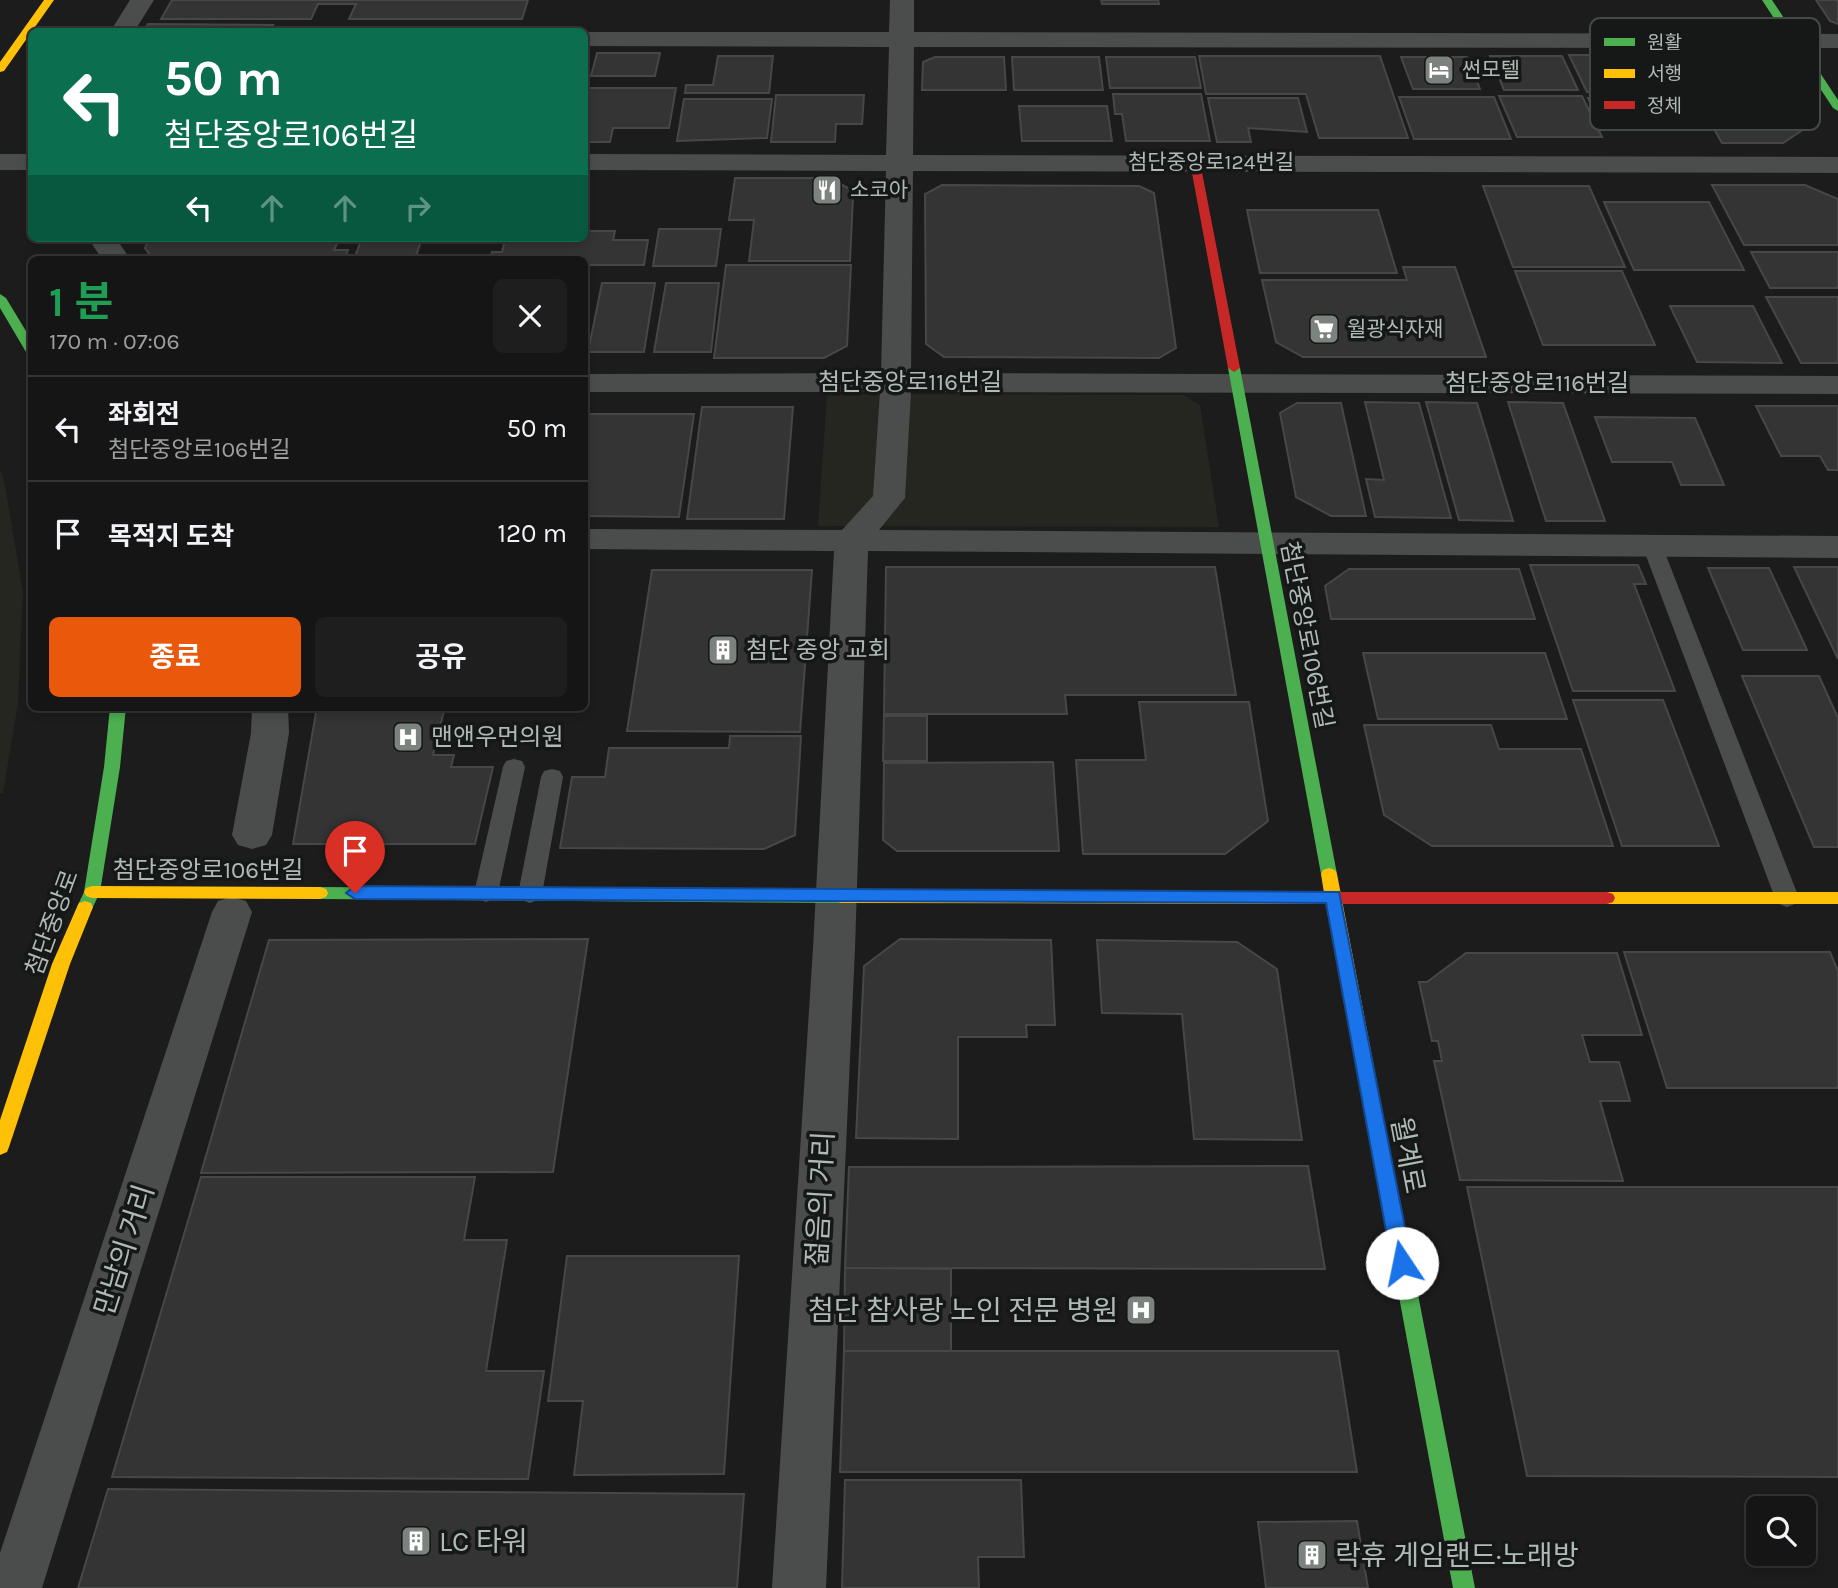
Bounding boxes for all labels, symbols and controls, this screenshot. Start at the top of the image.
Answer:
legend [1590,18,1820,130]
text: 원활 [1647,32,1682,54]
text: 50 m [164,50,282,107]
hotel icon: 썬모텔 [1422,53,1456,87]
icon: left [49,56,140,147]
place label: 썬모텔 [1462,58,1520,82]
text: 서행 [1647,63,1682,85]
text: 정체 [1647,95,1682,117]
text: 첨단중앙로106번길 [164,117,418,154]
street label: 첨단중앙로124번길 [1128,150,1294,174]
restaurant icon: 소코아 [810,173,844,207]
place label: 소코아 [850,178,908,202]
icon: left [180,189,218,227]
icon: ahead [253,189,291,227]
icon: ahead [326,189,364,227]
icon: right [399,189,437,227]
text: 1 분 [49,277,113,327]
button: close [493,279,567,353]
supermarket icon: 월광식자재 [1307,312,1341,346]
place label: 월광식자재 [1347,317,1444,341]
text: 170 m · 07:06 [49,328,180,355]
street label: 첨단중앙로116번길 [818,368,1002,396]
street label: 첨단중앙로116번길 [1445,369,1629,397]
text: 좌회전 [108,399,180,430]
icon: left [49,410,87,448]
text: 50 m [506,413,567,444]
text: 첨단중앙로106번길 [108,436,291,463]
icon: arrive [49,515,87,553]
text: 120 m [497,518,567,549]
text: 목적지 도착 [108,521,234,552]
street label: 첨단중앙로106번길 [1275,539,1339,731]
button: 종료 [49,617,301,697]
button: 공유 [315,617,567,697]
building icon: 첨단 중앙 교회 [706,633,740,667]
place label: 첨단 중앙 교회 [746,636,890,664]
hospital icon: 맨앤우먼의원 [391,720,425,754]
place label: 맨앤우먼의원 [431,723,563,751]
pin [325,821,385,893]
icon: arrive [336,832,374,870]
street label: 첨단중앙로106번길 [113,856,303,884]
street label: 첨단중앙로 [20,866,84,980]
street label: 월계로 [1384,1114,1432,1196]
street label: 젊음의 거리 [800,1131,840,1267]
street label: 만남의 거리 [87,1180,161,1320]
position arrow [1365,1226,1439,1300]
hospital icon: 첨단 참사랑 노인 전문 병원 [1124,1293,1158,1327]
place label: 첨단 참사랑 노인 전문 병원 [808,1294,1118,1327]
map controls [1746,1496,1816,1566]
button: search [1746,1496,1816,1566]
building icon: LC 타워 [399,1524,433,1558]
place label: LC 타워 [439,1525,527,1558]
building icon: 락휴 게임랜드·노래방 [1295,1538,1329,1572]
place label: 락휴 게임랜드·노래방 [1335,1539,1579,1572]

